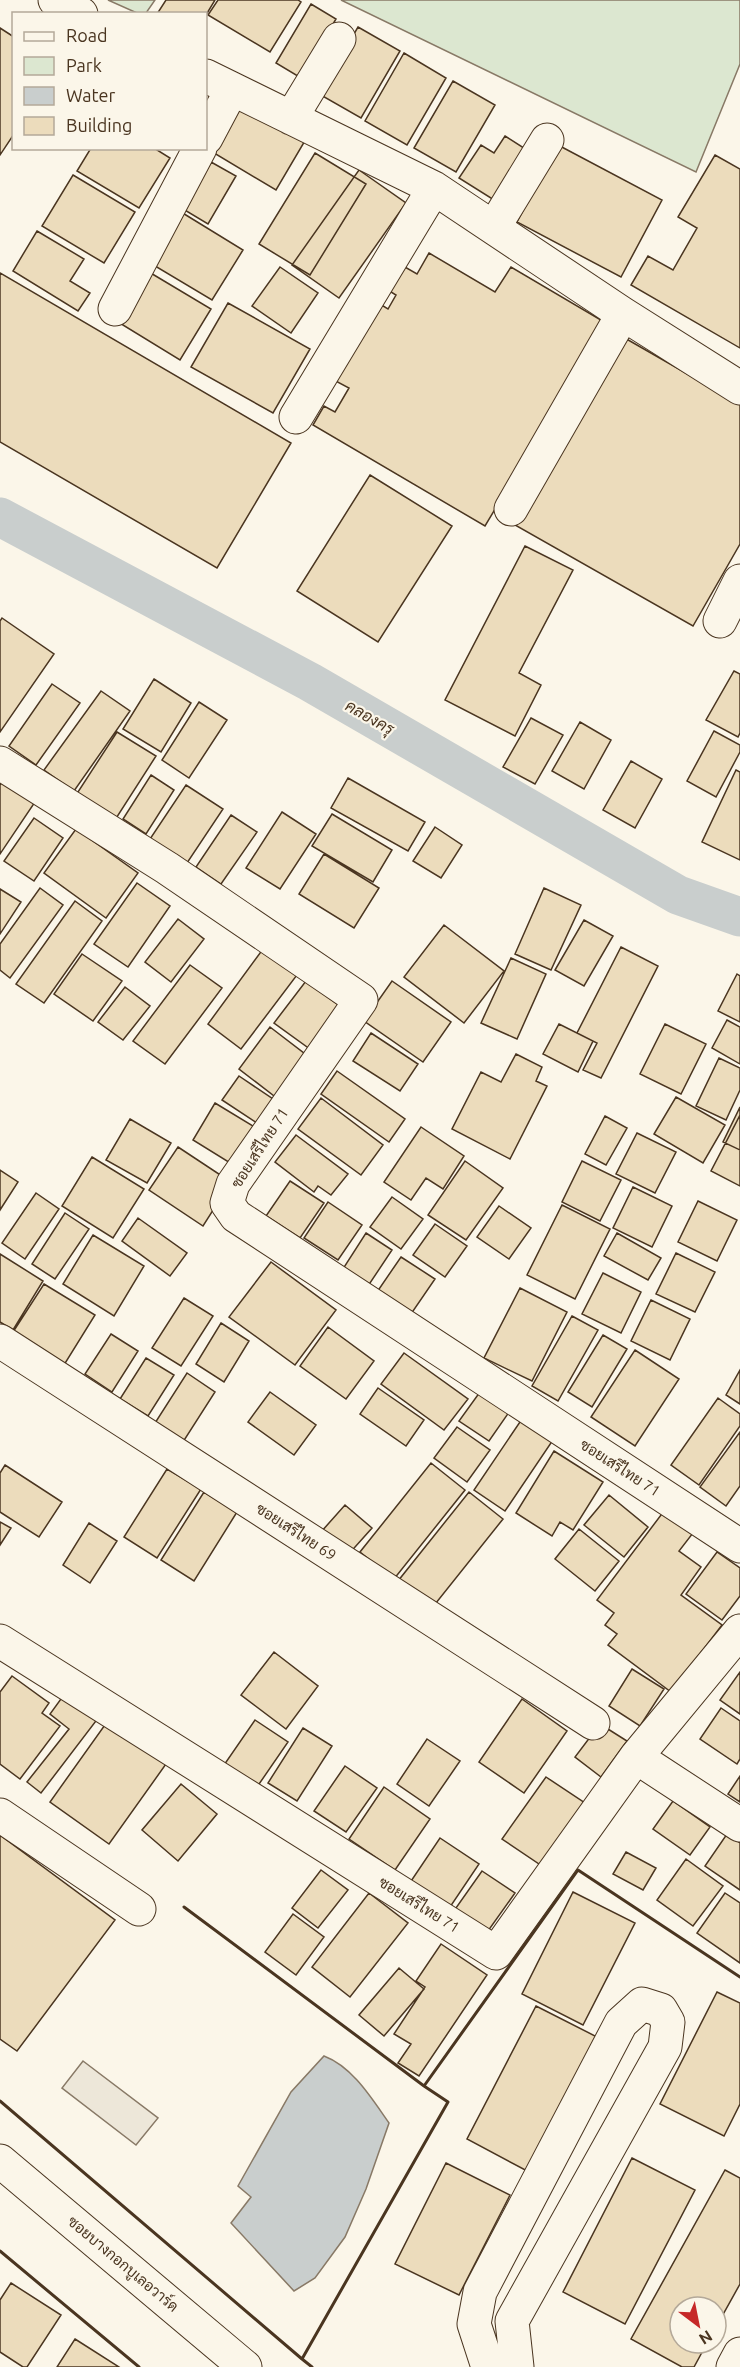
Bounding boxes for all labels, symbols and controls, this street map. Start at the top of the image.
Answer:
legend [12,12,207,150]
text: Road [66,25,108,45]
text: Park [66,55,102,75]
text: Water [66,85,116,105]
text: Building [66,115,132,135]
water label: คลองครุ [341,696,399,741]
street label: ซอยเสรีไทย 71 [227,1104,292,1191]
street label: ซอยเสรีไทย 71 [577,1435,664,1500]
street label: ซอยเสรีไทย 69 [253,1499,340,1564]
street label: ซอยเสรีไทย 71 [376,1872,463,1936]
street label: ซอยบางกอกบูเลอวาร์ด [63,2212,183,2316]
north arrow [668,2295,728,2355]
text: N [696,2327,716,2349]

